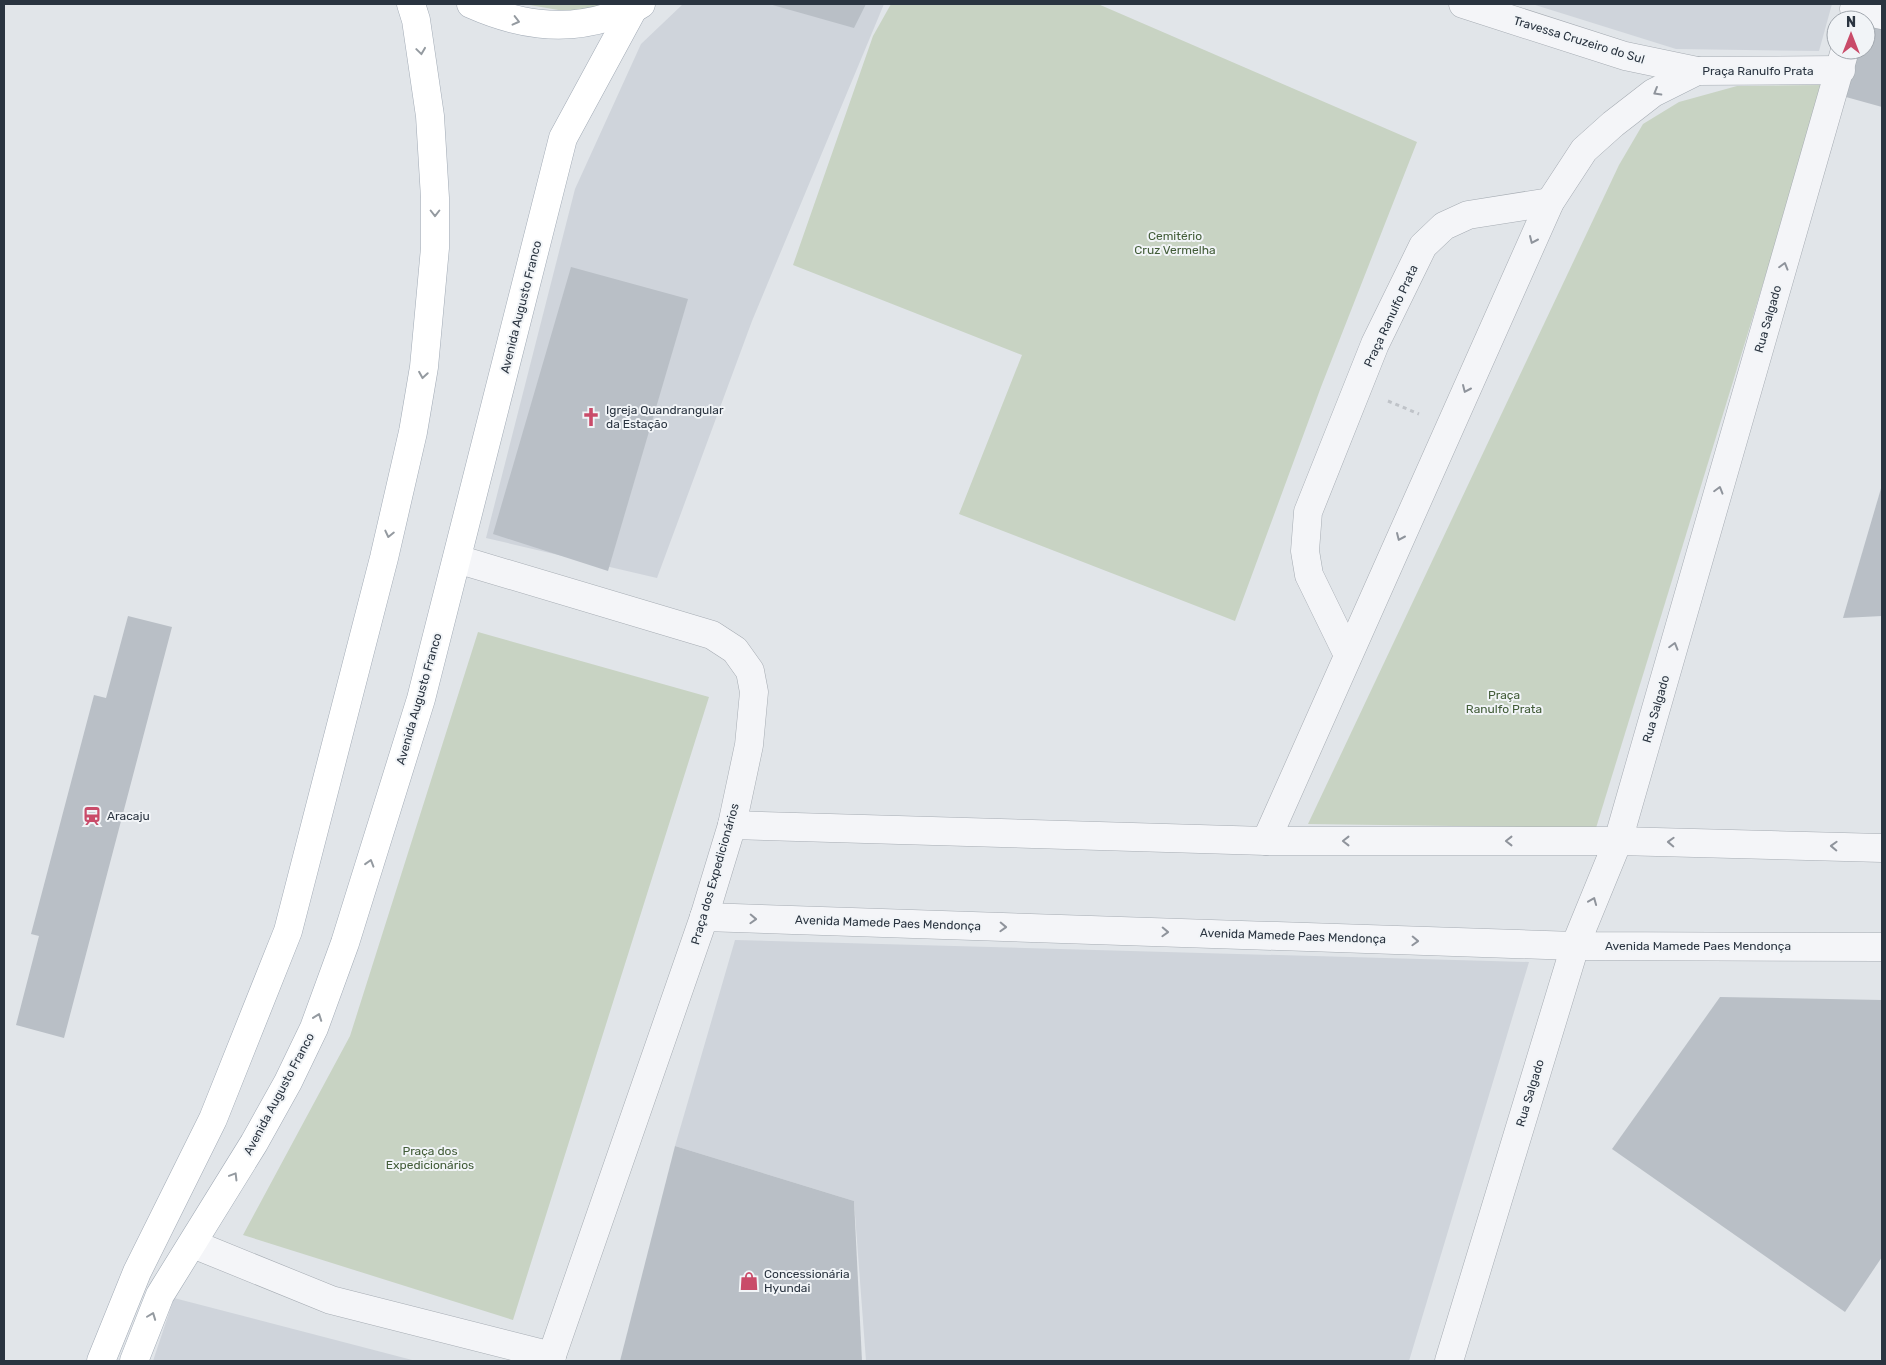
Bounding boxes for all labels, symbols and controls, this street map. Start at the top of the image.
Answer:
north arrow [1826,10,1876,60]
street label: Travessa Cruzeiro do Sul [1512,13,1646,67]
text: N [1846,14,1856,31]
one-way arrow [512,15,521,26]
one-way arrow [415,48,426,56]
street label: Praça Ranulfo Prata [1702,64,1814,78]
one-way arrow [1653,86,1662,96]
one-way arrow [430,210,440,217]
park label: Cemitério Cruz Vermelha [1134,229,1216,257]
one-way arrow [1528,235,1539,244]
street label: Avenida Augusto Franco [498,239,544,375]
street label: Praça Ranulfo Prata [1361,263,1421,369]
one-way arrow [1778,263,1788,271]
street label: Rua Salgado [1752,284,1784,354]
one-way arrow [418,371,428,379]
one-way arrow [1462,384,1473,393]
place label: Igreja Quandrangular da Estação [606,403,724,431]
church icon: Igreja Quandrangular da Estação [580,406,602,428]
one-way arrow [1714,486,1724,494]
one-way arrow [384,529,395,538]
one-way arrow [1396,532,1407,541]
street label: Avenida Augusto Franco [393,631,445,766]
one-way arrow [1668,642,1679,650]
street label: Rua Salgado [1640,674,1672,744]
park label: Praça Ranulfo Prata [1466,688,1542,716]
street label: Praça dos Expedicionários [688,802,742,946]
station icon: Aracaju [81,805,103,827]
place label: Aracaju [107,809,150,823]
one-way arrow [1342,836,1350,846]
one-way arrow [1504,836,1512,846]
one-way arrow [1667,837,1674,847]
one-way arrow [1829,841,1837,852]
one-way arrow [364,860,374,868]
one-way arrow [1587,897,1597,906]
one-way arrow [749,913,757,924]
street label: Avenida Mamede Paes Mendonça [795,913,981,933]
one-way arrow [1000,922,1007,932]
street label: Avenida Mamede Paes Mendonça [1200,926,1386,946]
one-way arrow [1162,927,1170,938]
one-way arrow [1411,935,1419,946]
street label: Avenida Mamede Paes Mendonça [1605,939,1791,953]
one-way arrow [312,1013,322,1022]
street label: Avenida Augusto Franco [241,1030,317,1157]
street label: Rua Salgado [1513,1058,1547,1128]
park label: Praça dos Expedicionários [386,1144,474,1172]
one-way arrow [227,1173,237,1182]
place label: Concessionária Hyundai [764,1267,850,1295]
shop icon: Concessionária Hyundai [738,1270,760,1292]
one-way arrow [145,1312,156,1321]

